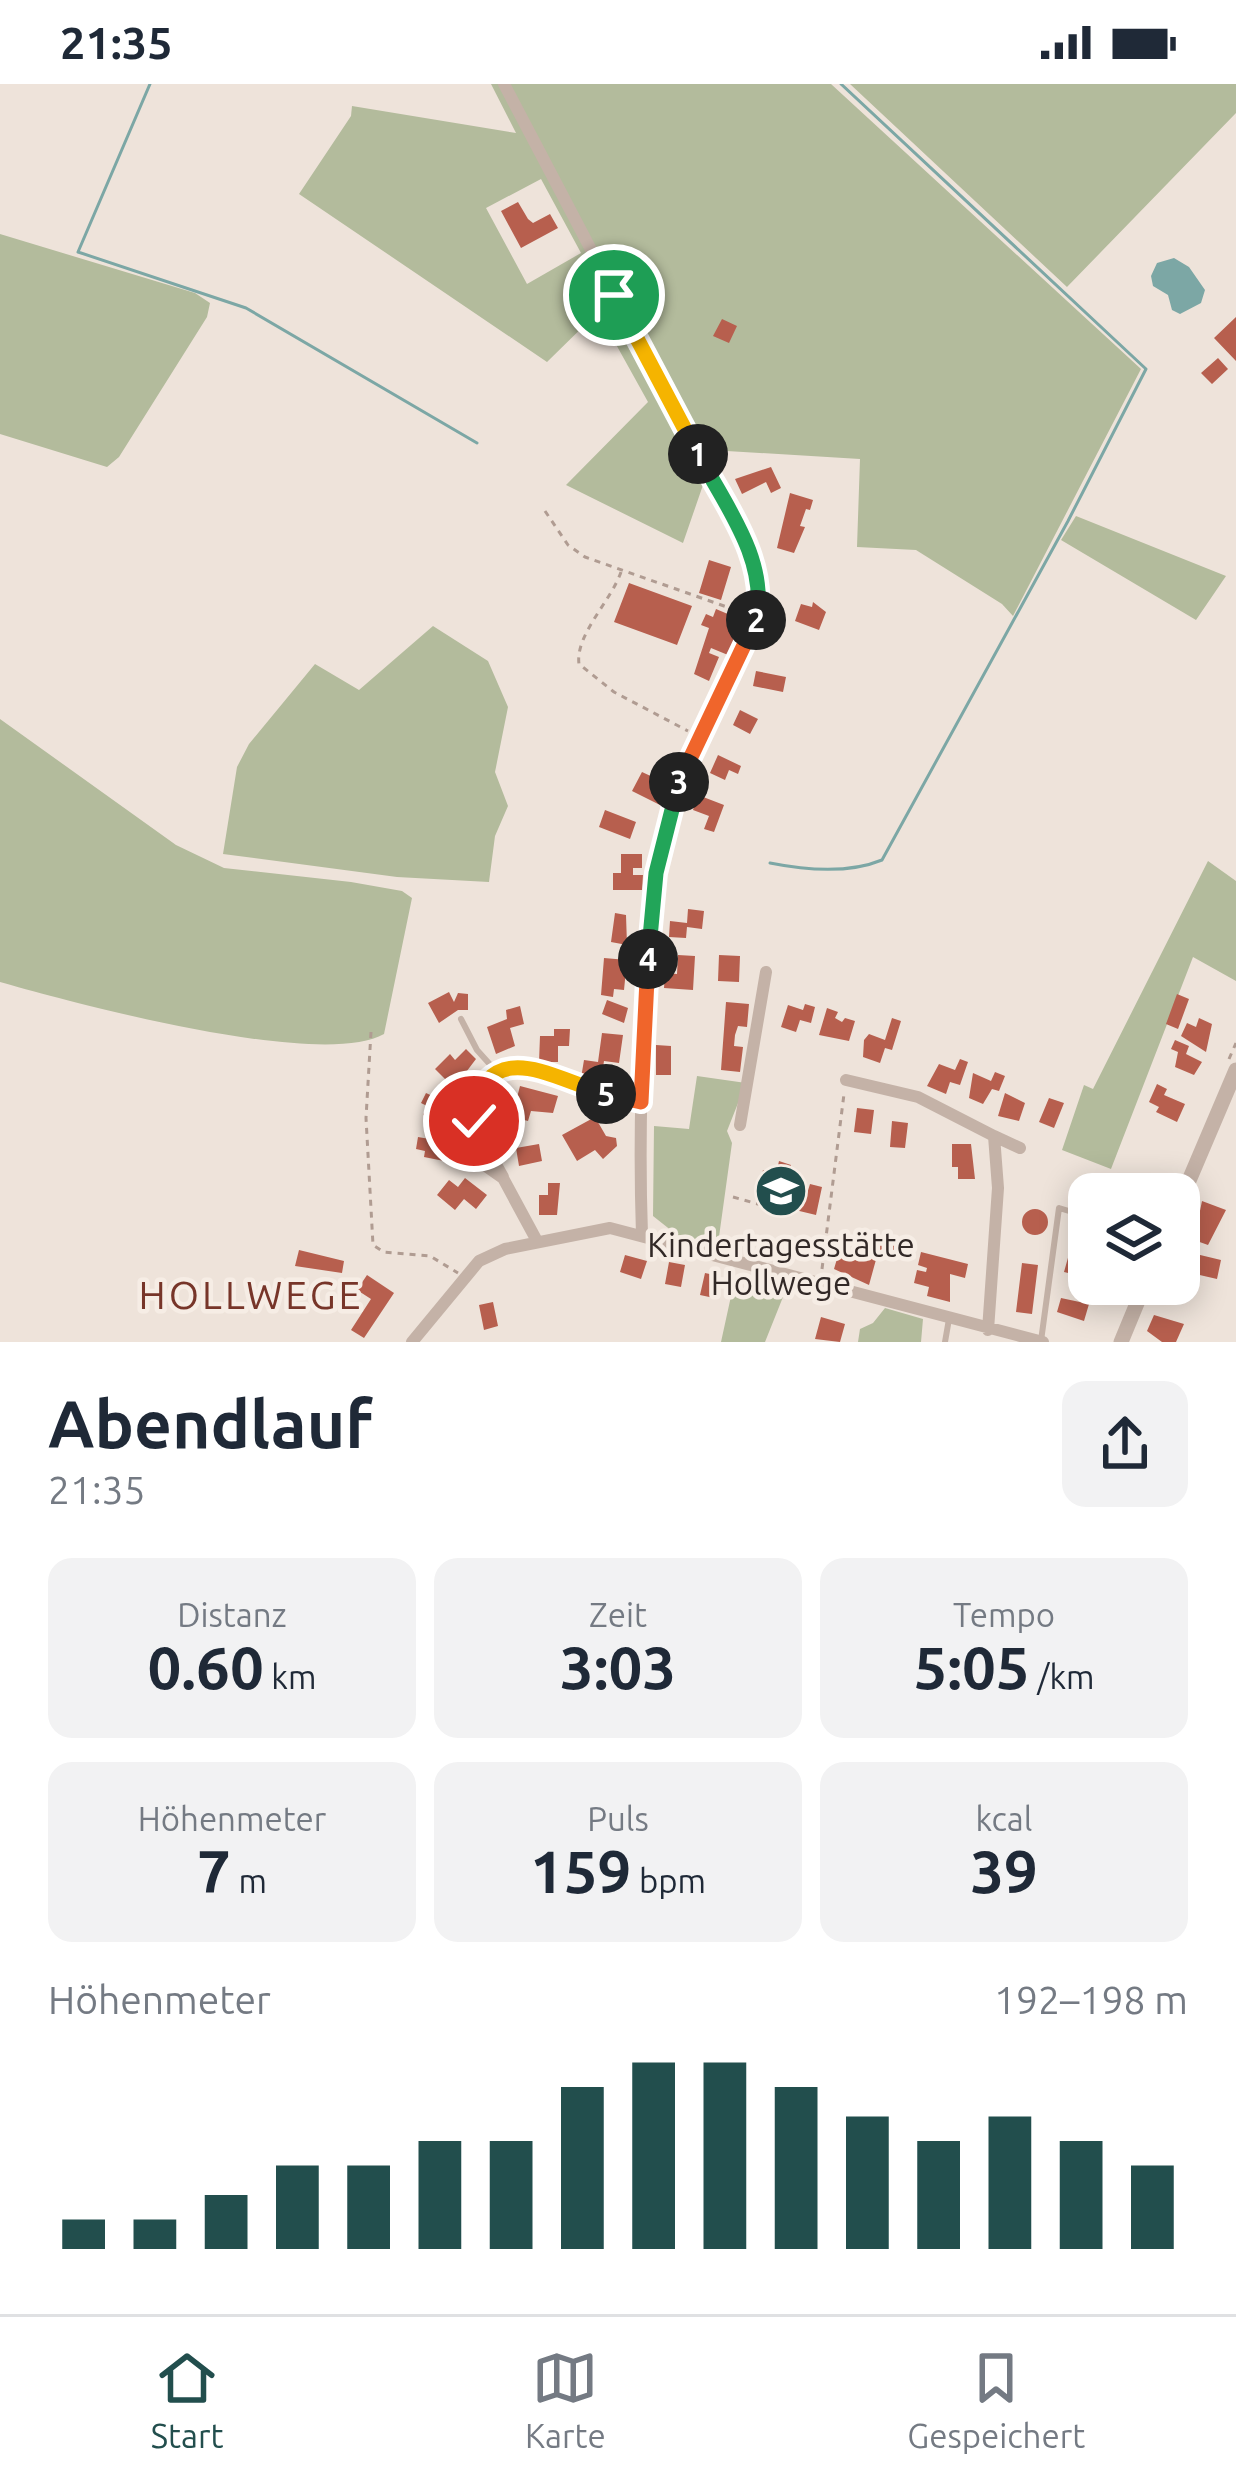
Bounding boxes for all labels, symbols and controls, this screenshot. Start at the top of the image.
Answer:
text: 21:35 [60,17,173,68]
pin [563,244,665,346]
icon: arrive [581,262,647,328]
pin: 1 [668,424,728,484]
text: 1 [689,435,707,472]
pin: 2 [726,590,786,650]
text: 2 [747,601,765,638]
pin: 3 [649,752,709,812]
text: 3 [670,763,688,800]
pin: 4 [618,929,678,989]
text: 4 [639,940,657,977]
pin: 5 [576,1064,636,1124]
pin [423,1070,525,1172]
text: 5 [597,1075,615,1112]
icon: check [441,1088,507,1154]
school or university icon: Kindertagesstätte Hollwege [753,1163,809,1219]
map controls [1068,1173,1200,1305]
button: layers [1068,1173,1200,1305]
place label: Kindertagesstätte Hollwege [647,1226,915,1301]
district label: HOLLWEGE [139,1273,363,1316]
button: share [1062,1381,1188,1507]
text: Abendlauf [48,1386,373,1460]
text: 21:35 [48,1468,146,1511]
text: Distanz [177,1596,287,1633]
text: Zeit [589,1596,647,1633]
text: Tempo [953,1596,1055,1633]
text: 0.60 [148,1633,264,1700]
text: 3:03 [560,1633,676,1700]
text: 5:05 [913,1633,1030,1700]
text: km [264,1658,316,1695]
text: /km [1030,1658,1095,1695]
text: Höhenmeter [138,1800,326,1837]
text: Puls [587,1800,649,1837]
text: kcal [976,1800,1032,1837]
text: 7 [197,1837,231,1904]
text: 159 [530,1837,631,1904]
text: 39 [970,1837,1038,1904]
text: m [231,1862,267,1899]
text: bpm [631,1862,706,1899]
text: Höhenmeter [48,1978,271,2021]
text: 192–198 m [994,1978,1188,2021]
tab: Start [151,2345,223,2454]
tab: Karte [525,2345,606,2454]
tab: Gespeichert [907,2345,1085,2454]

